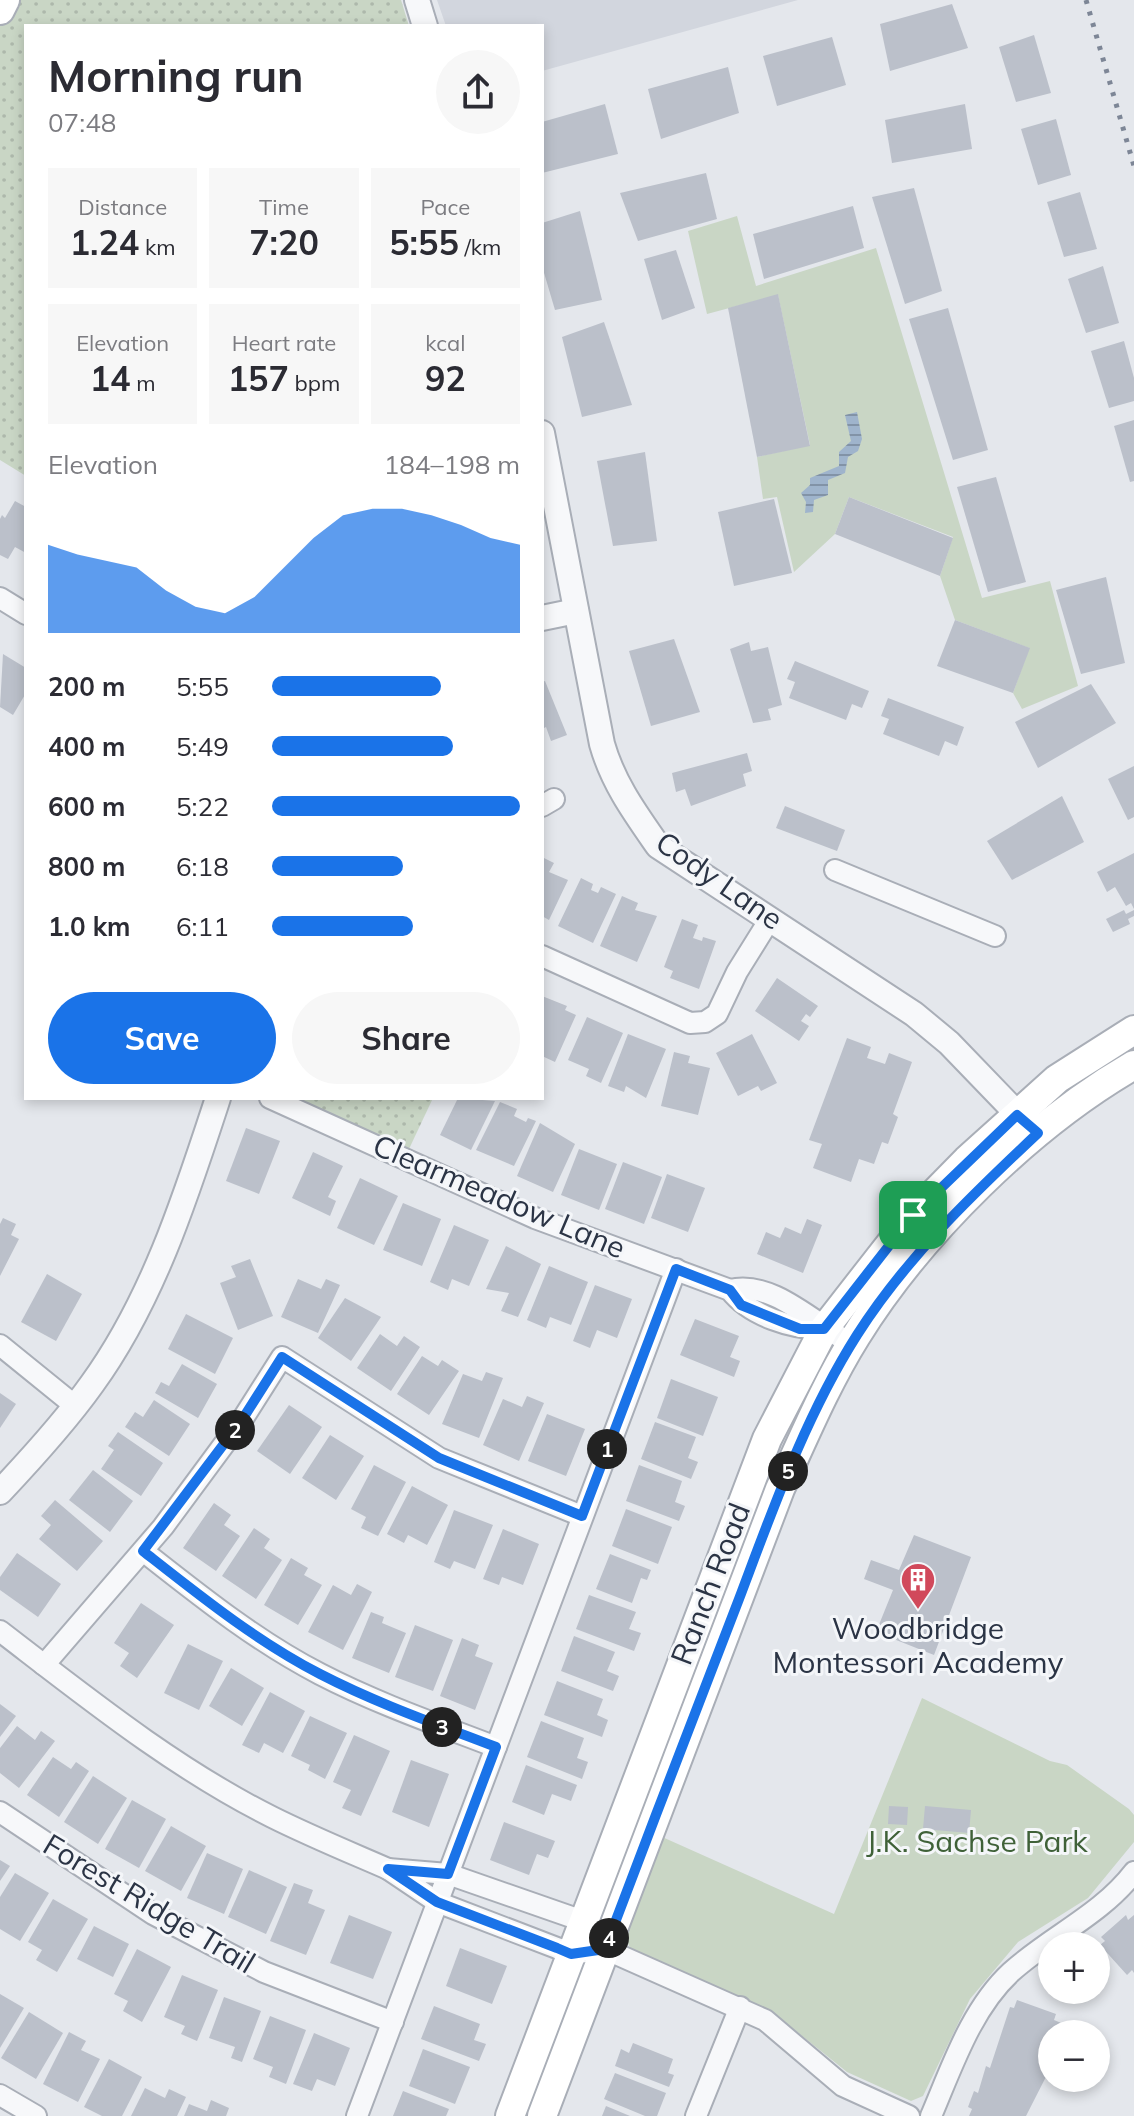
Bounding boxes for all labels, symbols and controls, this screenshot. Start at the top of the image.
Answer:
text: Morning run [48,48,304,103]
button: share [436,50,520,134]
text: 07:48 [48,106,116,139]
text: Distance [78,193,167,221]
text: Time [259,193,309,221]
text: Pace [421,193,470,221]
text: 1.24 [70,221,139,264]
text: 7:20 [249,221,319,264]
text: 5:55 [389,221,459,264]
text: km [139,233,176,261]
text: /km [459,233,501,261]
text: Elevation [76,329,169,357]
text: Heart rate [232,329,336,357]
text: kcal [425,329,465,357]
text: 14 [90,357,131,400]
text: 157 [228,357,289,400]
text: 92 [425,357,466,400]
text: m [131,369,156,397]
text: bpm [289,369,340,397]
text: Elevation [48,448,158,481]
text: 184–198 m [384,448,520,481]
text: 200 m [48,670,125,703]
text: 5:55 [176,670,229,703]
text: 400 m [48,730,125,763]
text: 5:49 [176,730,229,763]
text: 600 m [48,790,125,823]
text: 5:22 [176,790,229,823]
street label: Cody Lane [649,823,791,938]
text: 800 m [48,850,125,883]
text: 6:18 [176,850,229,883]
text: 1.0 km [48,910,131,943]
text: 6:11 [176,910,229,943]
button: Save [48,992,276,1084]
button: Share [292,992,520,1084]
street label: Clearmeadow Lane [367,1126,631,1266]
pin [879,1181,947,1249]
icon: arrive [891,1193,935,1237]
pin: 2 [215,1410,255,1450]
text: 2 [228,1416,242,1444]
pin: 1 [587,1429,627,1469]
text: 1 [600,1435,614,1463]
pin: 5 [768,1451,808,1491]
text: 5 [781,1457,795,1485]
street label: Ranch Road [662,1497,758,1670]
building icon: Woodbridge Montessori Academy [899,1561,937,1611]
place label: Woodbridge Montessori Academy [773,1609,1064,1681]
pin: 3 [422,1707,462,1747]
text: 3 [435,1713,449,1741]
park label: J.K. Sachse Park [866,1822,1088,1860]
street label: Forest Ridge Trail [37,1825,262,1981]
pin: 4 [589,1918,629,1958]
text: 4 [602,1924,616,1952]
map controls [1038,1932,1110,2092]
button: + [1038,1932,1110,2004]
button: − [1038,2020,1110,2092]

